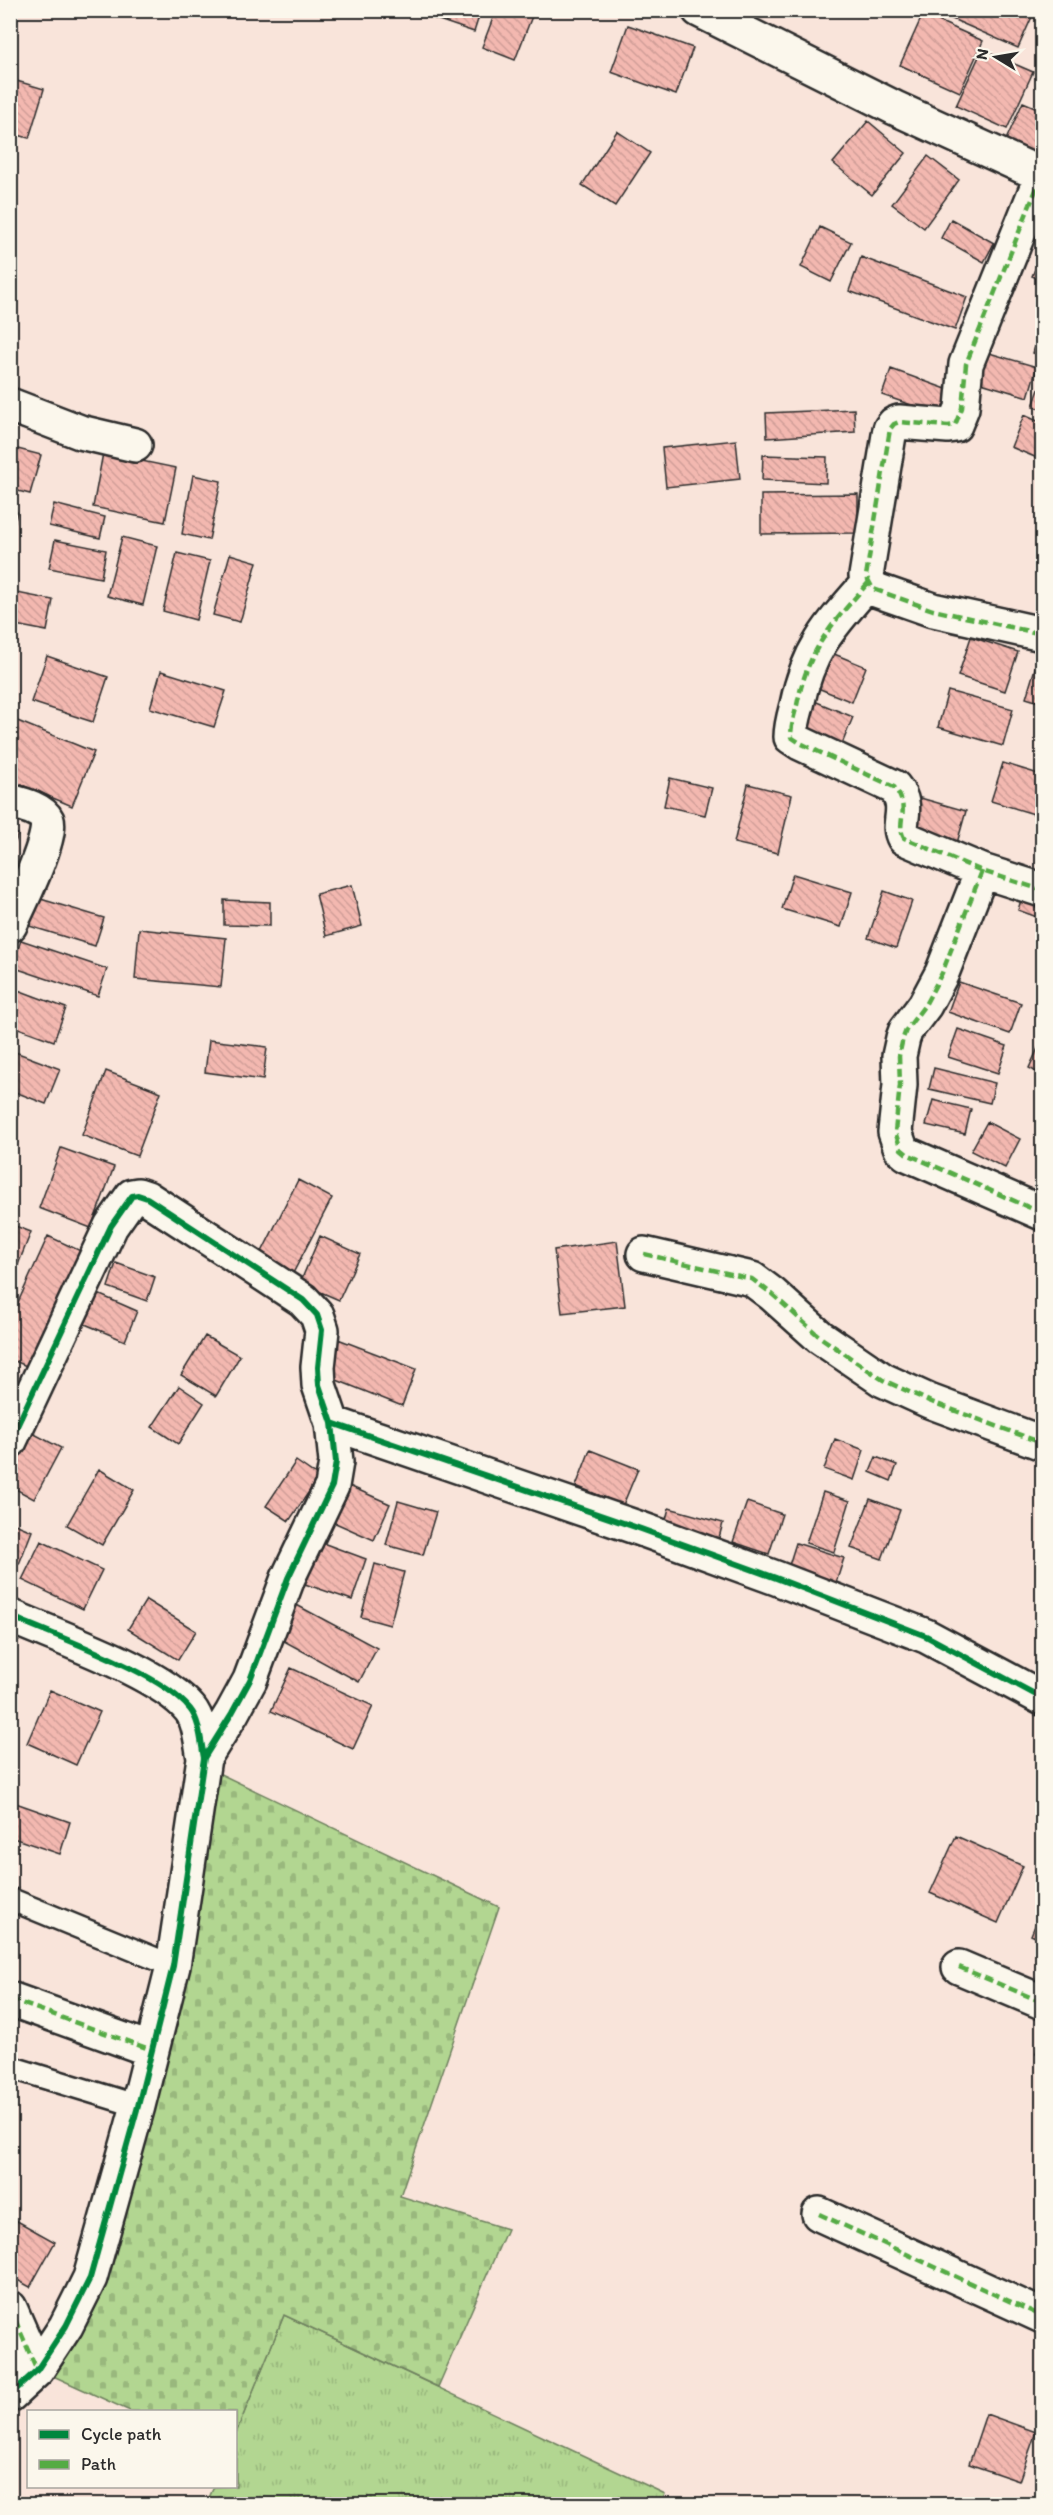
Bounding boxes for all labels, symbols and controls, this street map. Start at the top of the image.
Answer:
north arrow [966,27,1026,87]
text: N [971,47,992,61]
legend [27,2410,237,2488]
text: Cycle path [81,2423,162,2445]
text: Path [81,2453,116,2475]

